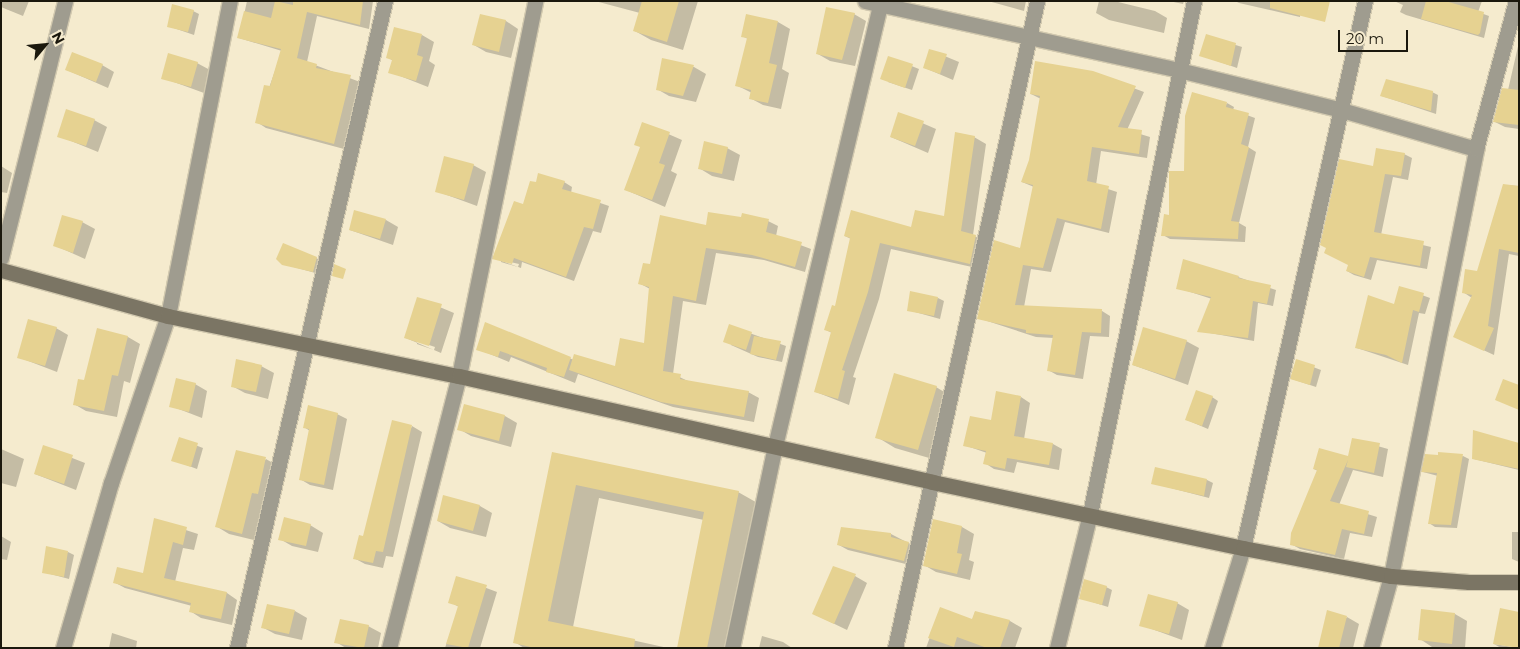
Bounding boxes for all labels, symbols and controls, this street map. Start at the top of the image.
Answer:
north arrow [20,20,70,70]
scale bar [1340,20,1410,52]
text: N [48,29,69,47]
text: 20 m [1346,29,1384,48]

